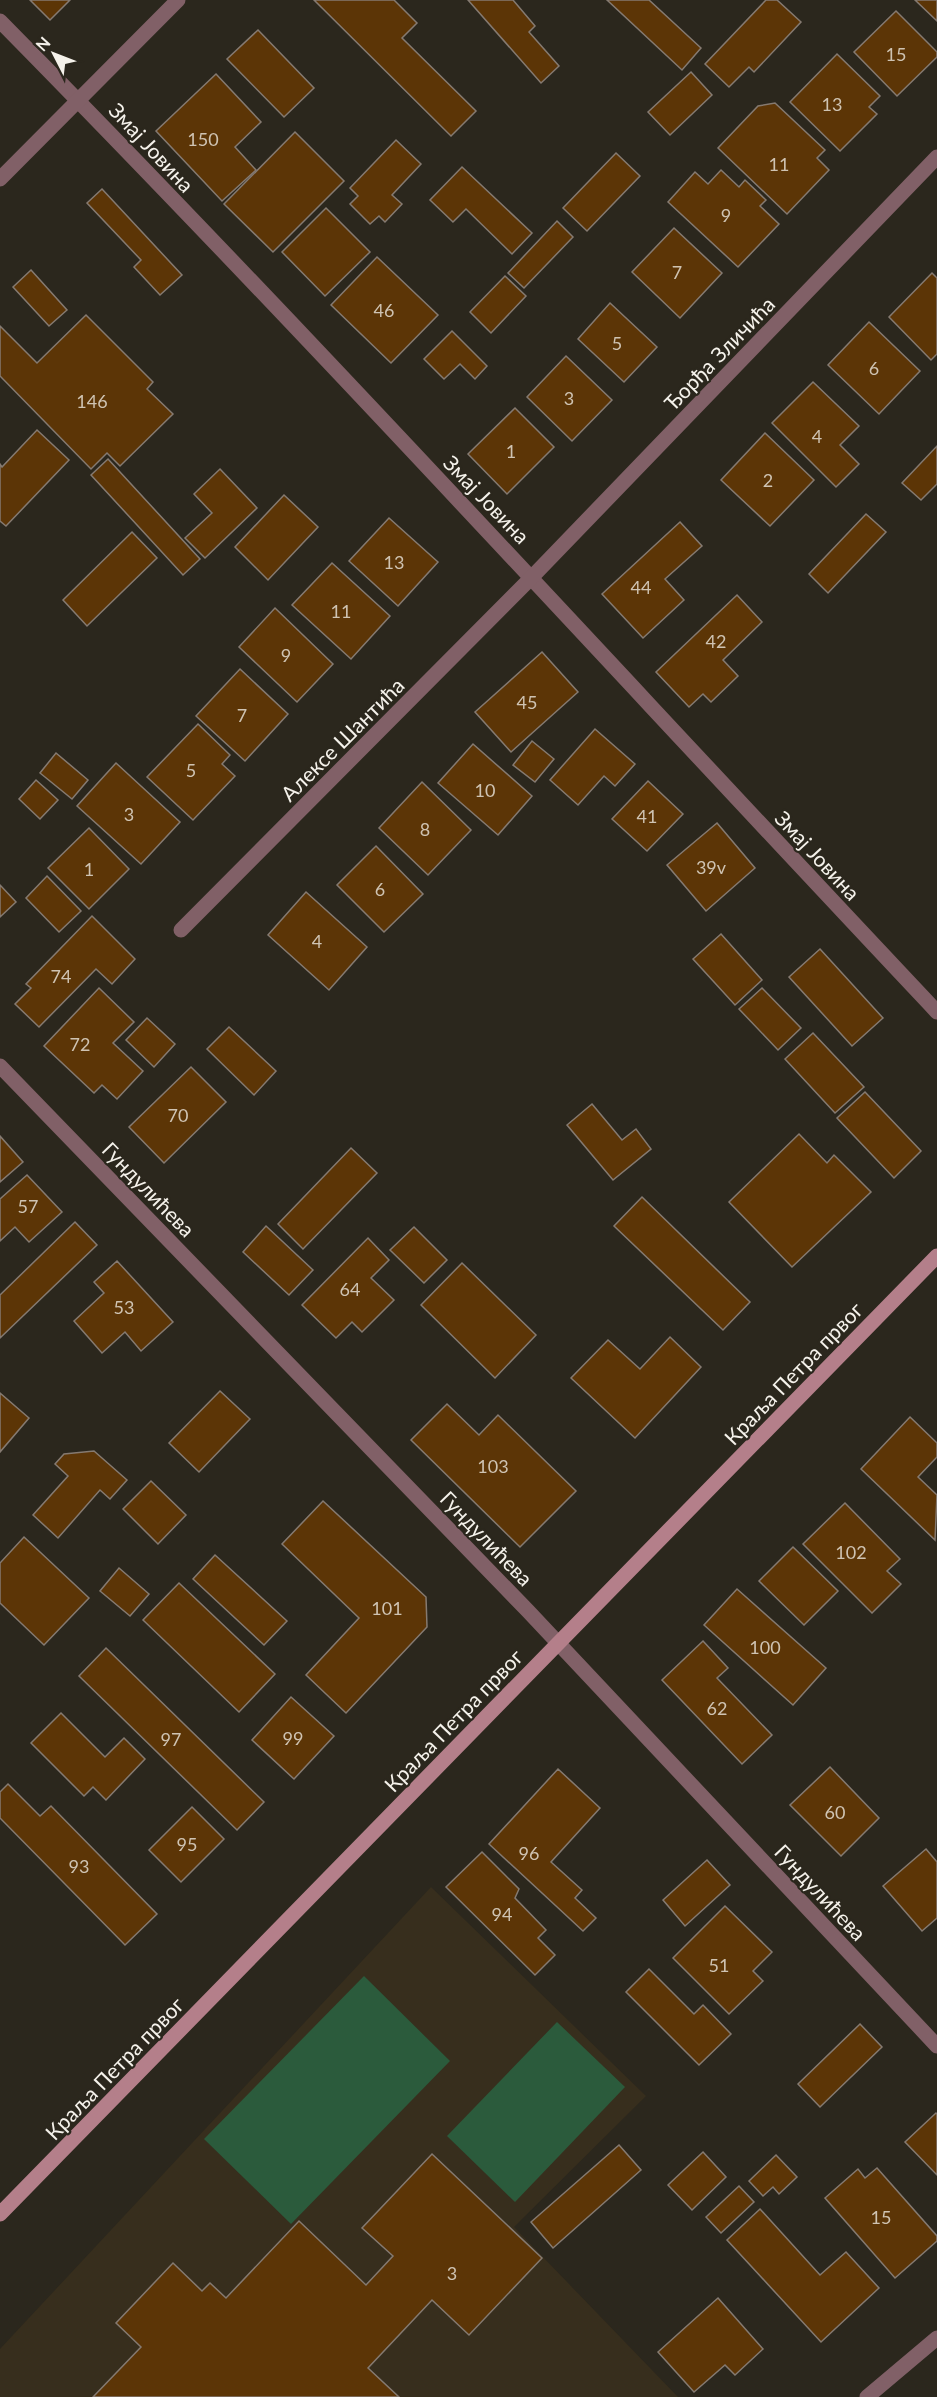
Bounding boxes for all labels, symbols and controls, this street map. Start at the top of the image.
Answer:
north arrow [24,24,84,84]
text: N [31,33,54,55]
house number: 15 [886,43,906,65]
house number: 13 [822,93,842,115]
street label: Змај Јовина [104,97,200,197]
house number: 150 [187,128,219,150]
house number: 11 [769,153,789,175]
house number: 9 [721,204,731,226]
house number: 7 [672,261,682,283]
street label: Ђорђа Зличића [659,291,779,415]
house number: 46 [374,299,394,321]
house number: 5 [612,332,622,354]
house number: 6 [869,357,879,379]
house number: 3 [564,387,574,409]
house number: 146 [76,390,108,412]
house number: 4 [812,425,822,447]
house number: 1 [506,440,516,462]
street label: Змај Јовина [439,450,535,548]
house number: 2 [763,469,773,491]
house number: 13 [384,551,404,573]
house number: 44 [631,576,651,598]
house number: 11 [331,600,351,622]
house number: 42 [706,630,726,652]
house number: 9 [281,644,291,666]
street label: Алексе Шантића [275,672,409,806]
house number: 45 [517,691,537,713]
house number: 7 [237,704,247,726]
house number: 5 [186,759,196,781]
house number: 10 [475,779,495,801]
house number: 3 [124,803,134,825]
house number: 41 [637,805,657,827]
street label: Змај Јовина [770,805,866,905]
house number: 8 [420,818,430,840]
house number: 39v [696,856,727,878]
house number: 1 [84,858,94,880]
house number: 6 [375,878,385,900]
house number: 4 [312,930,322,952]
house number: 74 [51,965,71,987]
house number: 72 [70,1033,90,1055]
house number: 70 [168,1104,188,1126]
street label: Гундулићева [98,1136,200,1242]
house number: 57 [18,1195,38,1217]
house number: 64 [340,1278,360,1300]
house number: 53 [114,1296,134,1318]
street label: Краља Петра првог [719,1296,868,1449]
house number: 103 [477,1455,509,1477]
street label: Гундулићева [436,1485,538,1591]
house number: 102 [835,1541,867,1563]
house number: 101 [371,1597,403,1619]
house number: 100 [749,1636,781,1658]
street label: Краља Петра првог [379,1643,528,1796]
house number: 62 [707,1697,727,1719]
house number: 99 [283,1727,303,1749]
house number: 97 [161,1728,181,1750]
house number: 60 [825,1801,845,1823]
house number: 95 [177,1833,197,1855]
street label: Гундулићева [770,1839,872,1945]
house number: 96 [519,1842,539,1864]
house number: 93 [69,1855,89,1877]
house number: 94 [492,1903,512,1925]
house number: 51 [709,1954,729,1976]
street label: Краља Петра првог [40,1991,189,2144]
house number: 15 [871,2206,891,2228]
house number: 3 [447,2262,457,2284]

